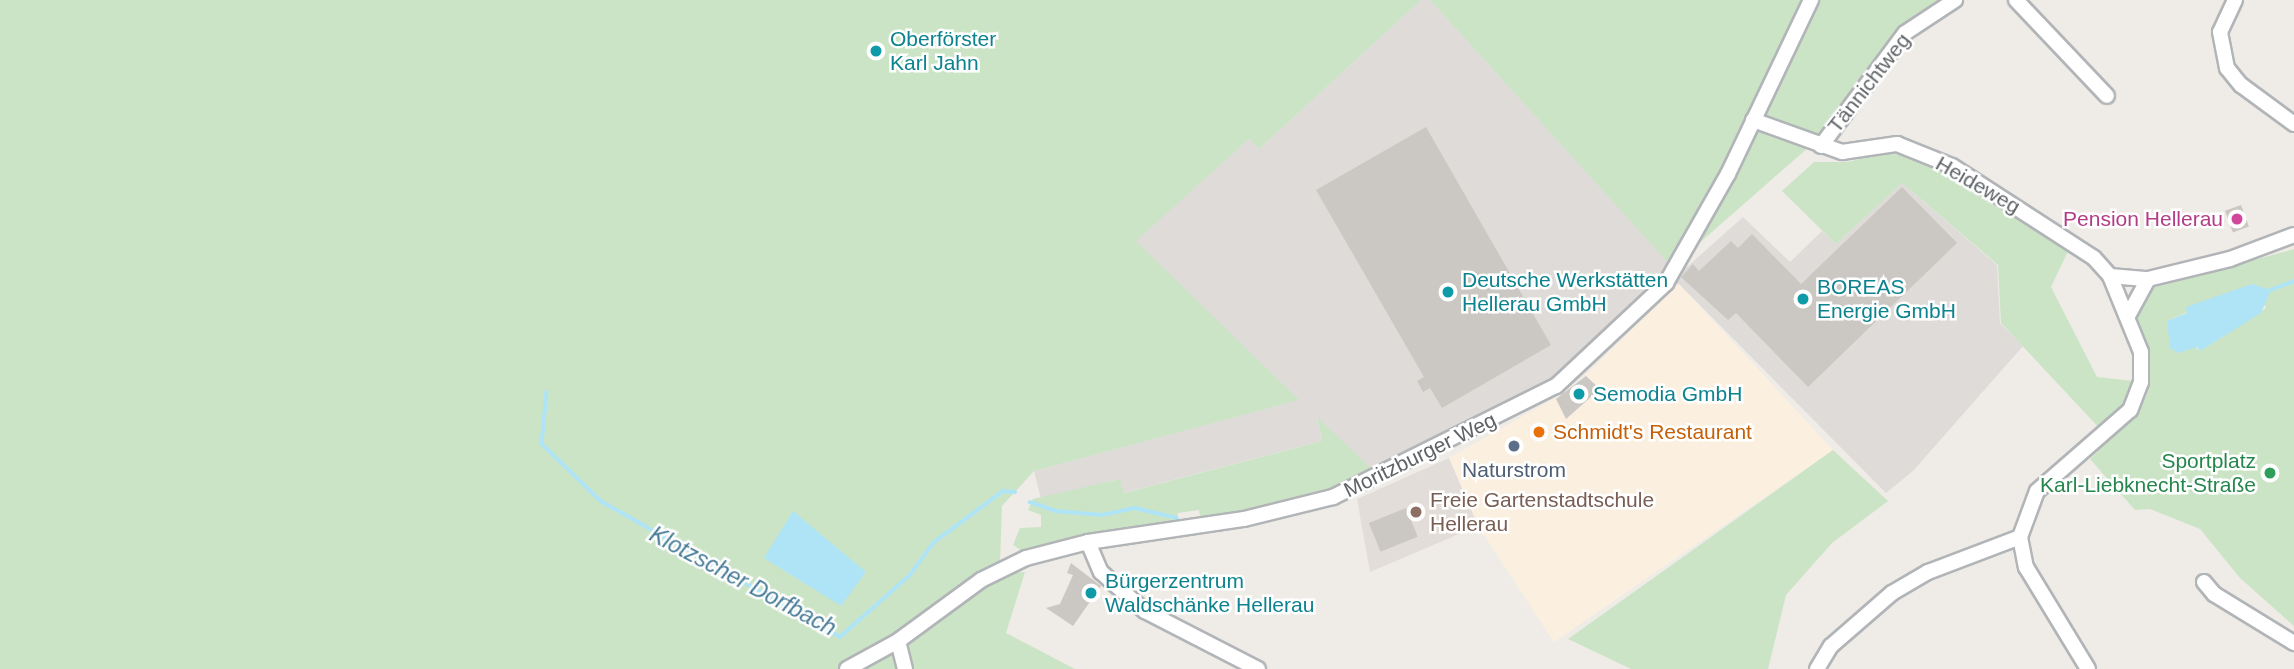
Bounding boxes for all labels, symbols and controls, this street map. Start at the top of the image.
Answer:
place label: Oberförster Karl Jahn [890,26,996,76]
street label: Tännichtweg [1822,28,1916,138]
marker: Oberförster Karl Jahn [868,43,884,59]
street label: Heideweg [1931,151,2025,219]
place label: Pension Hellerau [2063,206,2223,232]
marker: Pension Hellerau [2229,211,2245,227]
place label: Deutsche Werkstätten Hellerau GmbH [1462,267,1668,317]
place label: BOREAS Energie GmbH [1817,274,1956,324]
marker: Deutsche Werkstätten Hellerau GmbH [1440,284,1456,300]
marker: BOREAS Energie GmbH [1795,291,1811,307]
place label: Semodia GmbH [1593,381,1742,407]
marker: Semodia GmbH [1571,386,1587,402]
street label: Moritzburger Weg [1340,407,1500,503]
place label: Schmidt's Restaurant [1553,419,1752,445]
marker: Schmidt's Restaurant [1531,424,1547,440]
marker: Naturstrom [1506,438,1522,454]
place label: Sportplatz Karl-Liebknecht-Straße [2040,448,2256,498]
place label: Naturstrom [1462,457,1566,483]
marker: Sportplatz Karl-Liebknecht-Straße [2262,465,2278,481]
place label: Freie Gartenstadtschule Hellerau [1430,487,1654,537]
marker: Freie Gartenstadtschule Hellerau [1408,504,1424,520]
water label: Klotzscher Dorfbach [645,520,841,642]
place label: Bürgerzentrum Waldschänke Hellerau [1105,568,1314,618]
marker: Bürgerzentrum Waldschänke Hellerau [1083,585,1099,601]

